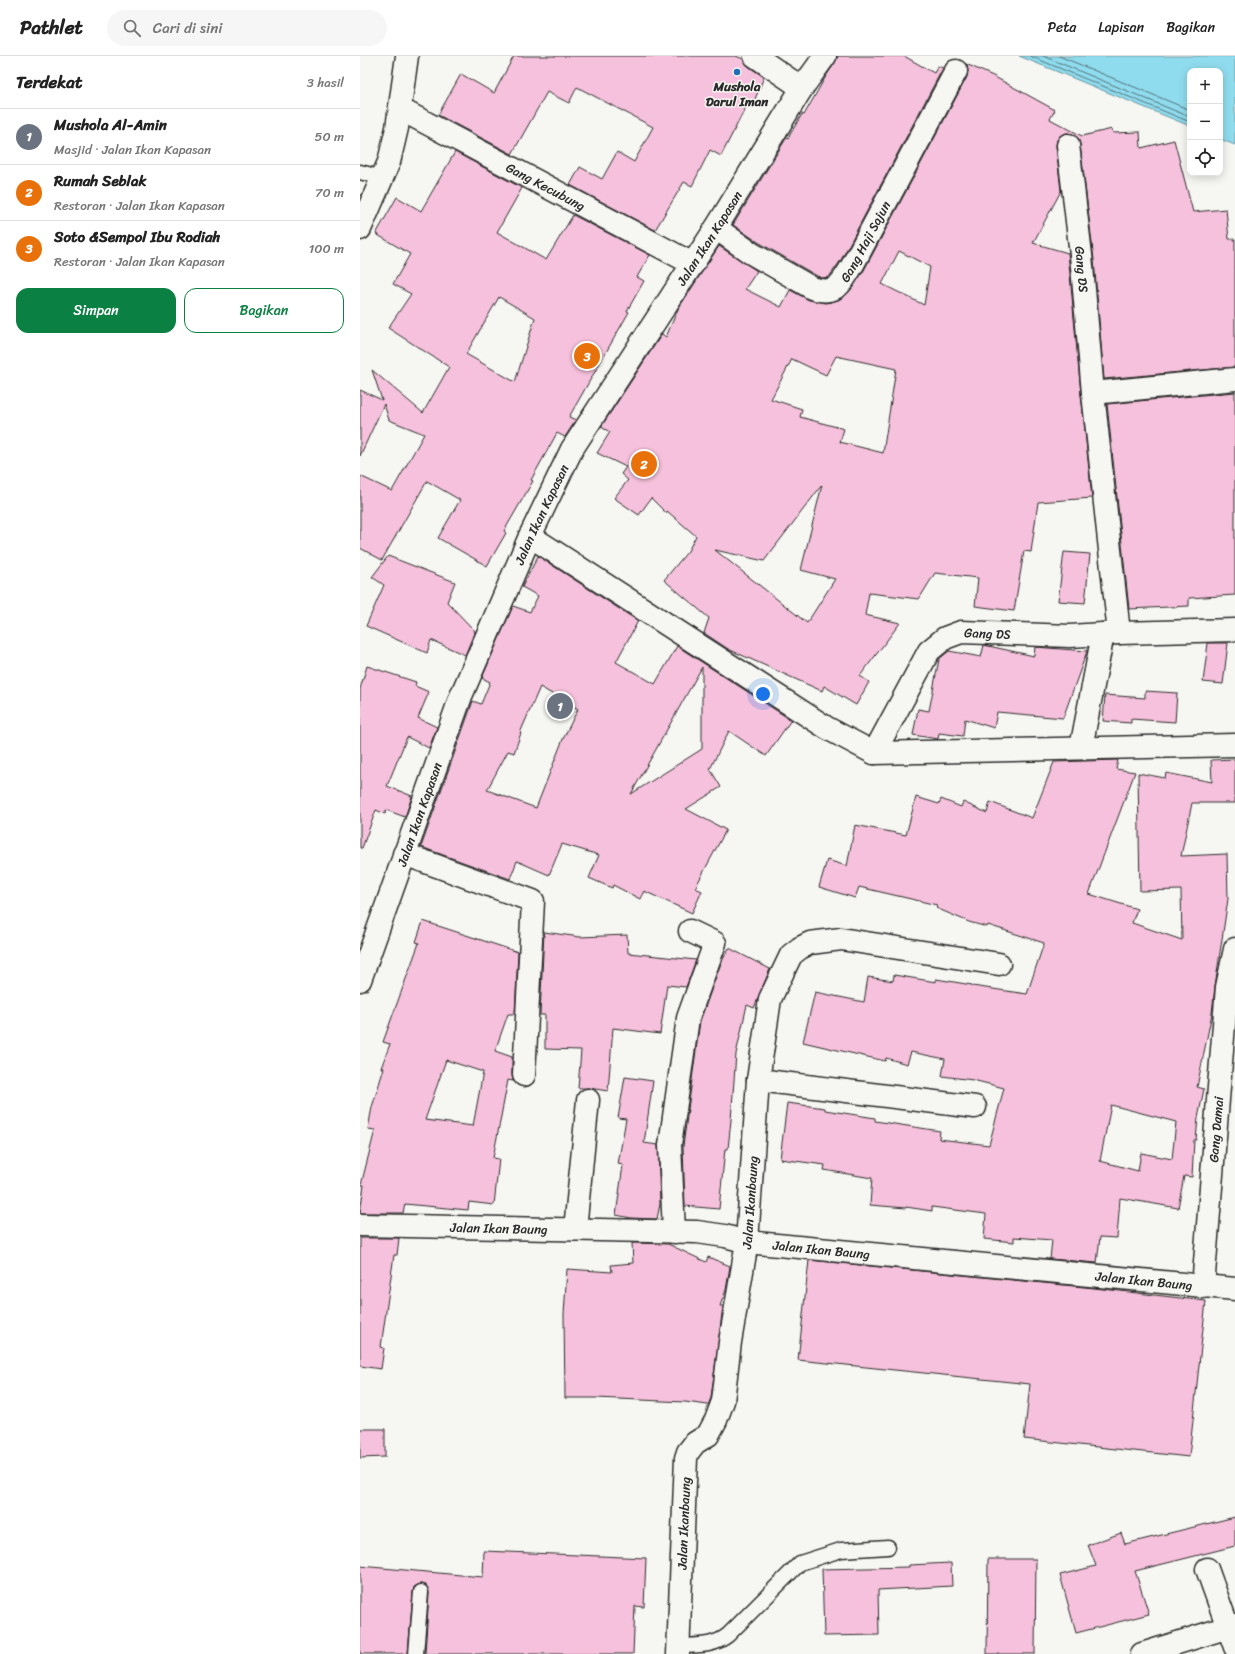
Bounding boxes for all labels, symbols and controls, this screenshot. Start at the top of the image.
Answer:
search box [107,10,387,46]
text: Pathlet [20,11,83,44]
text: Cari di sini [153,15,222,41]
text: Peta [1047,15,1076,40]
text: Lapisan [1098,15,1144,40]
text: Bagikan [1166,15,1215,40]
icon: search [121,17,143,39]
text: Terdekat [16,67,82,97]
marker: Mushola Darul Iman [732,67,742,77]
map controls [1187,68,1223,176]
button: + [1187,68,1223,104]
text: 3 hasil [307,71,344,94]
place label: Mushola Darul Iman [706,75,769,113]
button: − [1187,104,1223,140]
text: Mushola Al-Amin [54,112,167,138]
text: 1 [26,125,32,148]
text: 50 m [314,125,344,148]
text: Masjid · Jalan Ikan Kapasan [54,138,211,161]
button: locate [1187,140,1223,176]
street label: Gang Kecubung [502,156,590,217]
text: Rumah Seblak [54,168,146,194]
text: 2 [25,181,33,204]
text: 70 m [315,181,344,204]
street label: Jalan Ikan Kapasan [669,186,748,291]
text: Restoran · Jalan Ikan Kapasan [54,194,225,217]
street label: Gang Haji Sajun [833,196,896,287]
text: Soto &Sempol Ibu Rodiah [54,224,220,250]
text: 3 [25,237,33,260]
text: 100 m [309,237,344,260]
street label: Gang DS [1069,245,1096,293]
text: Restoran · Jalan Ikan Kapasan [54,250,225,273]
button: Simpan [16,288,176,333]
button: Bagikan [184,288,344,333]
pin: 3 [574,341,600,371]
pin: 2 [631,449,657,479]
street label: Jalan Ikan Kapasan [507,460,575,569]
street label: Gang DS [964,621,1011,645]
your location [753,684,773,704]
pin: 1 [547,691,573,721]
street label: Jalan Ikan Kapasan [390,759,448,870]
street label: Gang Damai [1202,1095,1230,1163]
street label: Jalan Ikanbaung [734,1155,764,1252]
street label: Jalan Ikan Baung [449,1215,548,1240]
street label: Jalan Ikan Baung [771,1233,872,1265]
street label: Jalan Ikan Baung [1093,1264,1194,1296]
street label: Jalan Ikanbaung [670,1476,697,1571]

